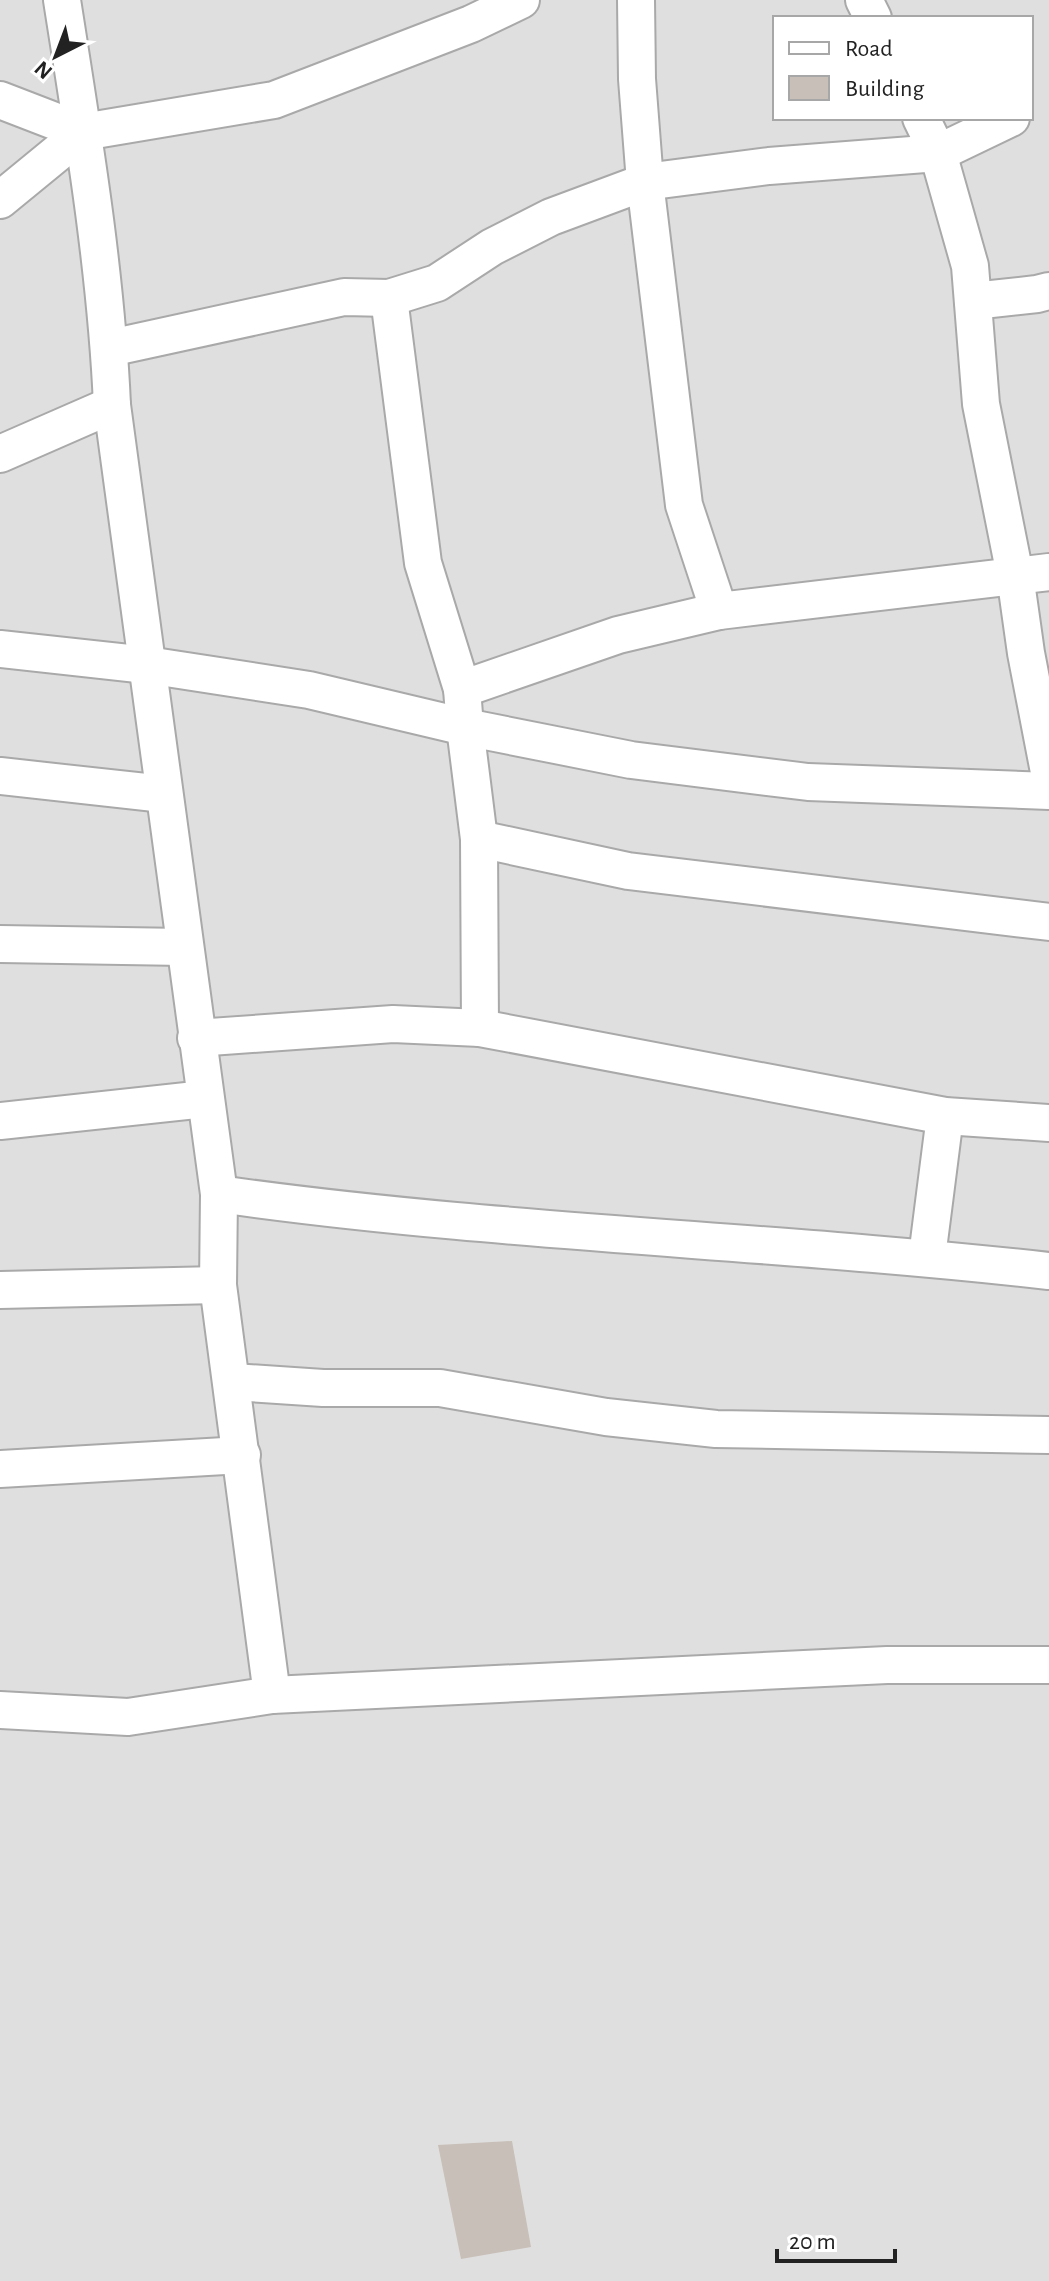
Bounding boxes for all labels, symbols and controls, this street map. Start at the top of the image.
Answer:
north arrow [16,16,96,96]
legend [773,16,1033,120]
text: Road [845,37,893,61]
text: N [30,57,56,83]
text: Building [845,77,924,101]
scale bar [777,2213,895,2263]
text: 20 m [789,2230,836,2254]

